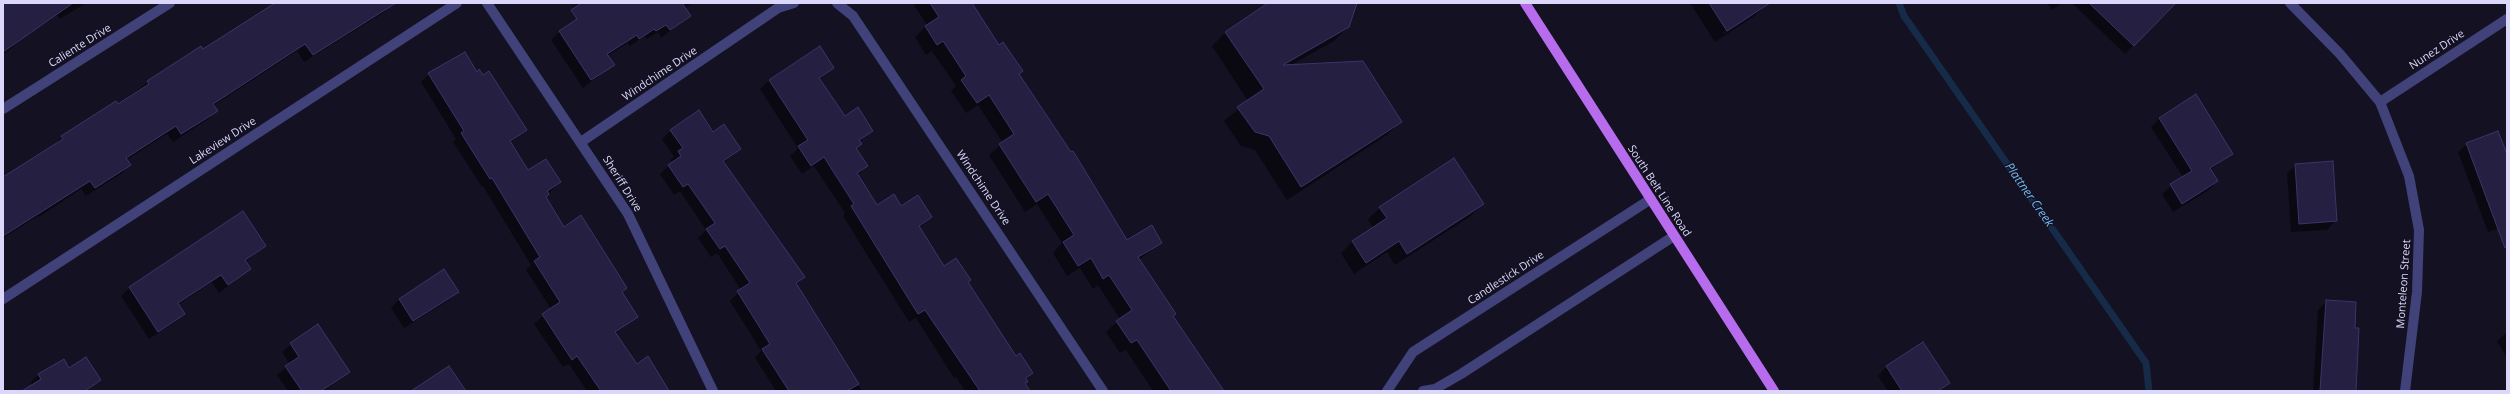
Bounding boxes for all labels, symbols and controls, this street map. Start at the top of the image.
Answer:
street label: Caliente Drive [46,21,114,71]
street label: Nunez Drive [2407,27,2467,73]
street label: Windchime Drive [620,44,700,104]
street label: Lakeview Drive [187,115,259,167]
street label: South Belt Line Road [1625,143,1693,239]
street label: Windchime Drive [953,148,1013,228]
street label: Sheriff Drive [600,154,644,214]
water label: Plattner Creek [2002,160,2056,230]
street label: Monteleon Street [2394,239,2414,329]
street label: Candlestick Drive [1465,248,1547,308]

